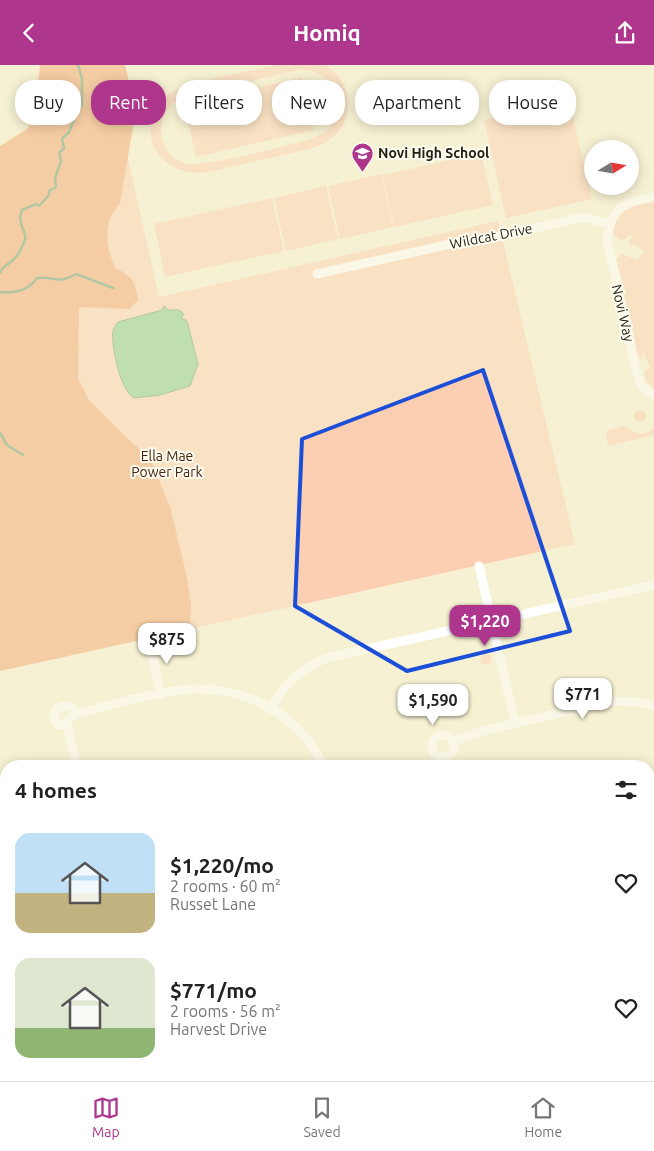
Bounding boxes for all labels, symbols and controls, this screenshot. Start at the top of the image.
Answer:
icon: back [15,19,43,47]
icon: share [611,19,639,47]
text: Homiq [293,20,361,45]
chip: Buy [15,80,81,125]
chip: Rent [91,80,166,125]
chip: Filters [176,80,262,125]
chip: New [272,80,345,125]
chip: Apartment [355,80,479,125]
chip: House [489,80,576,125]
north arrow [584,140,639,195]
map controls [584,140,639,195]
school or university icon: Novi High School [350,141,374,172]
place label: Novi High School [378,145,489,161]
street label: Wildcat Drive [448,220,534,252]
street label: Novi Way [609,283,637,343]
park label: Ella Mae Power Park [131,448,203,480]
pin: $1,220 [444,605,526,647]
text: $1,220 [460,612,510,630]
pin: $875 [137,623,197,665]
text: $875 [149,630,185,648]
pin: $771 [553,677,613,720]
pin: $1,590 [392,683,474,726]
text: $771 [565,685,601,703]
text: $1,590 [408,691,458,709]
icon: filters [612,776,640,804]
text: 4 homes [15,778,97,802]
icon: home [55,853,115,913]
text: $1,220/mo [170,853,274,877]
icon: heart [612,869,640,897]
text: 2 rooms · 60 m² [170,877,281,895]
text: Russet Lane [170,895,256,913]
icon: home [55,978,115,1038]
text: $771/mo [170,978,257,1002]
icon: heart [612,994,640,1022]
text: 2 rooms · 56 m² [170,1002,281,1020]
text: Harvest Drive [170,1020,267,1038]
tab: Map [92,1094,120,1140]
tab: Saved [303,1094,341,1140]
tab: Home [524,1094,562,1140]

